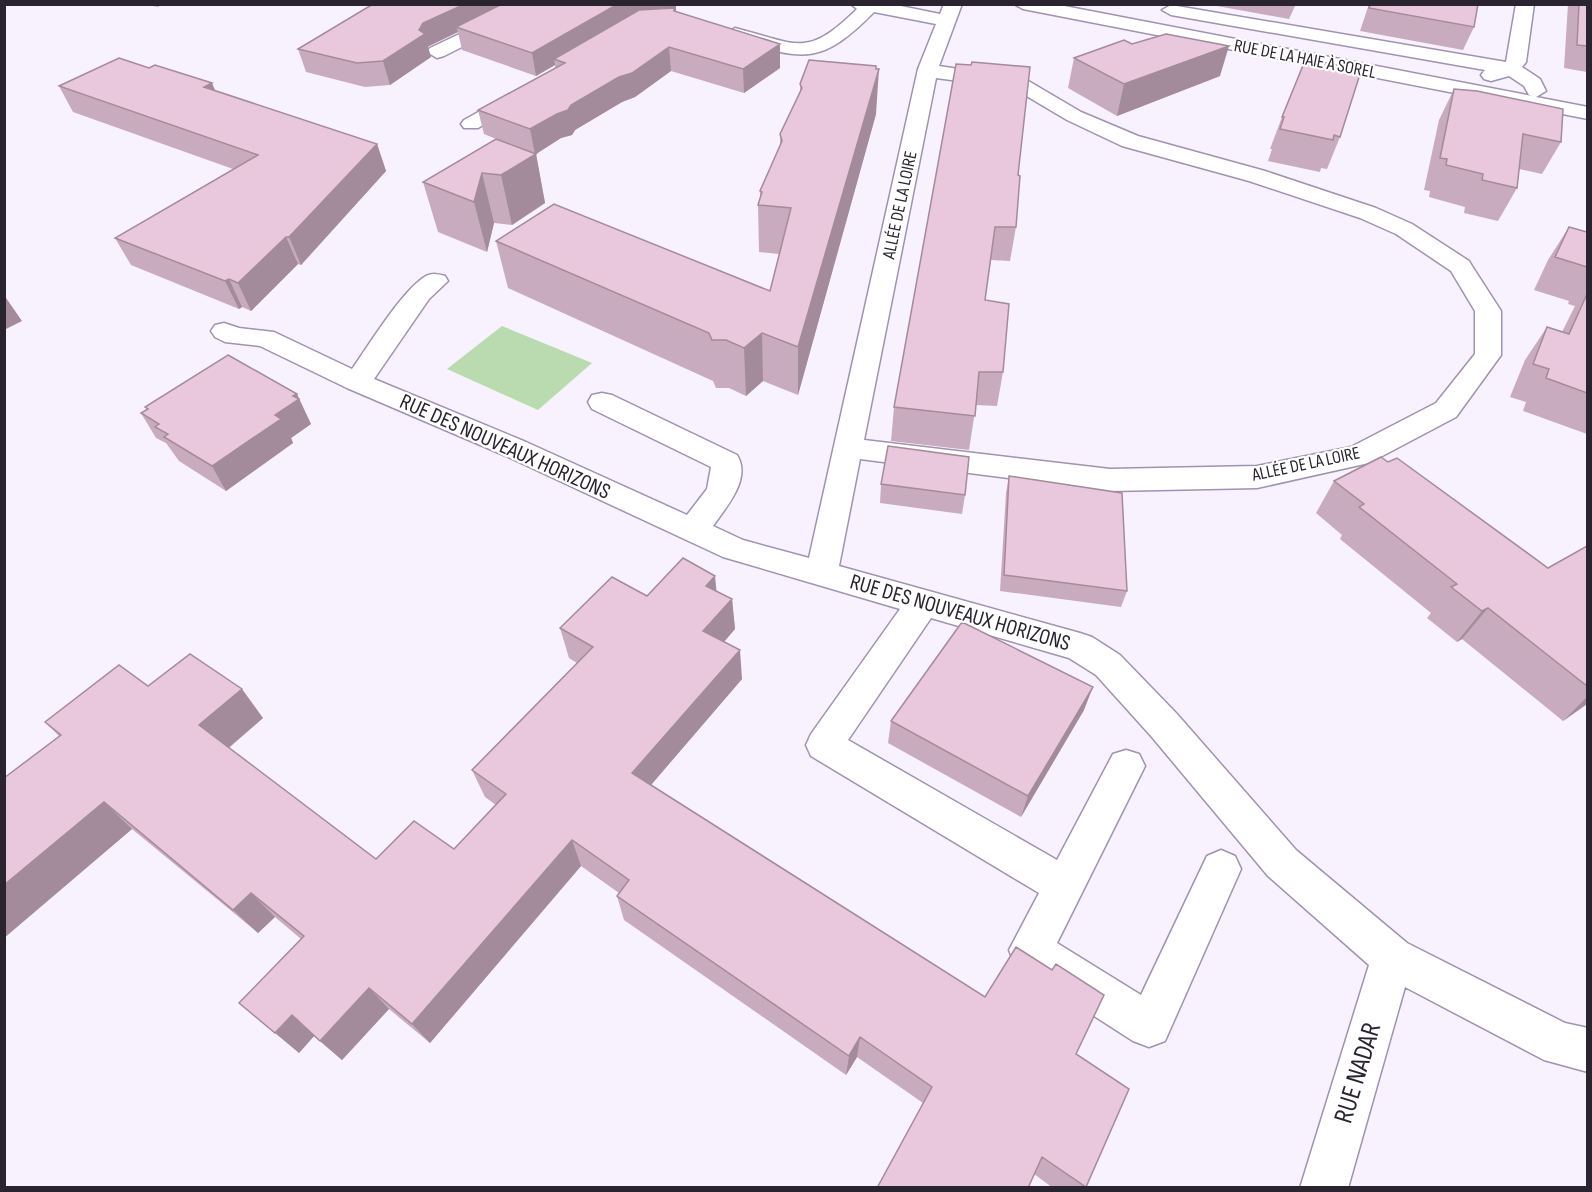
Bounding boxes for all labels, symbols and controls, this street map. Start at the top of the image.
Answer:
street label: RUE DE LA HAIE À SOREL [1232,35,1378,83]
street label: ALLÉE DE LA LOIRE [878,149,922,262]
street label: RUE DES NOUVEAUX HORIZONS [395,388,615,506]
street label: ALLÉE DE LA LOIRE [1249,442,1362,486]
street label: RUE DES NOUVEAUX HORIZONS [847,569,1073,657]
street label: RUE NADAR [1328,1019,1388,1127]

